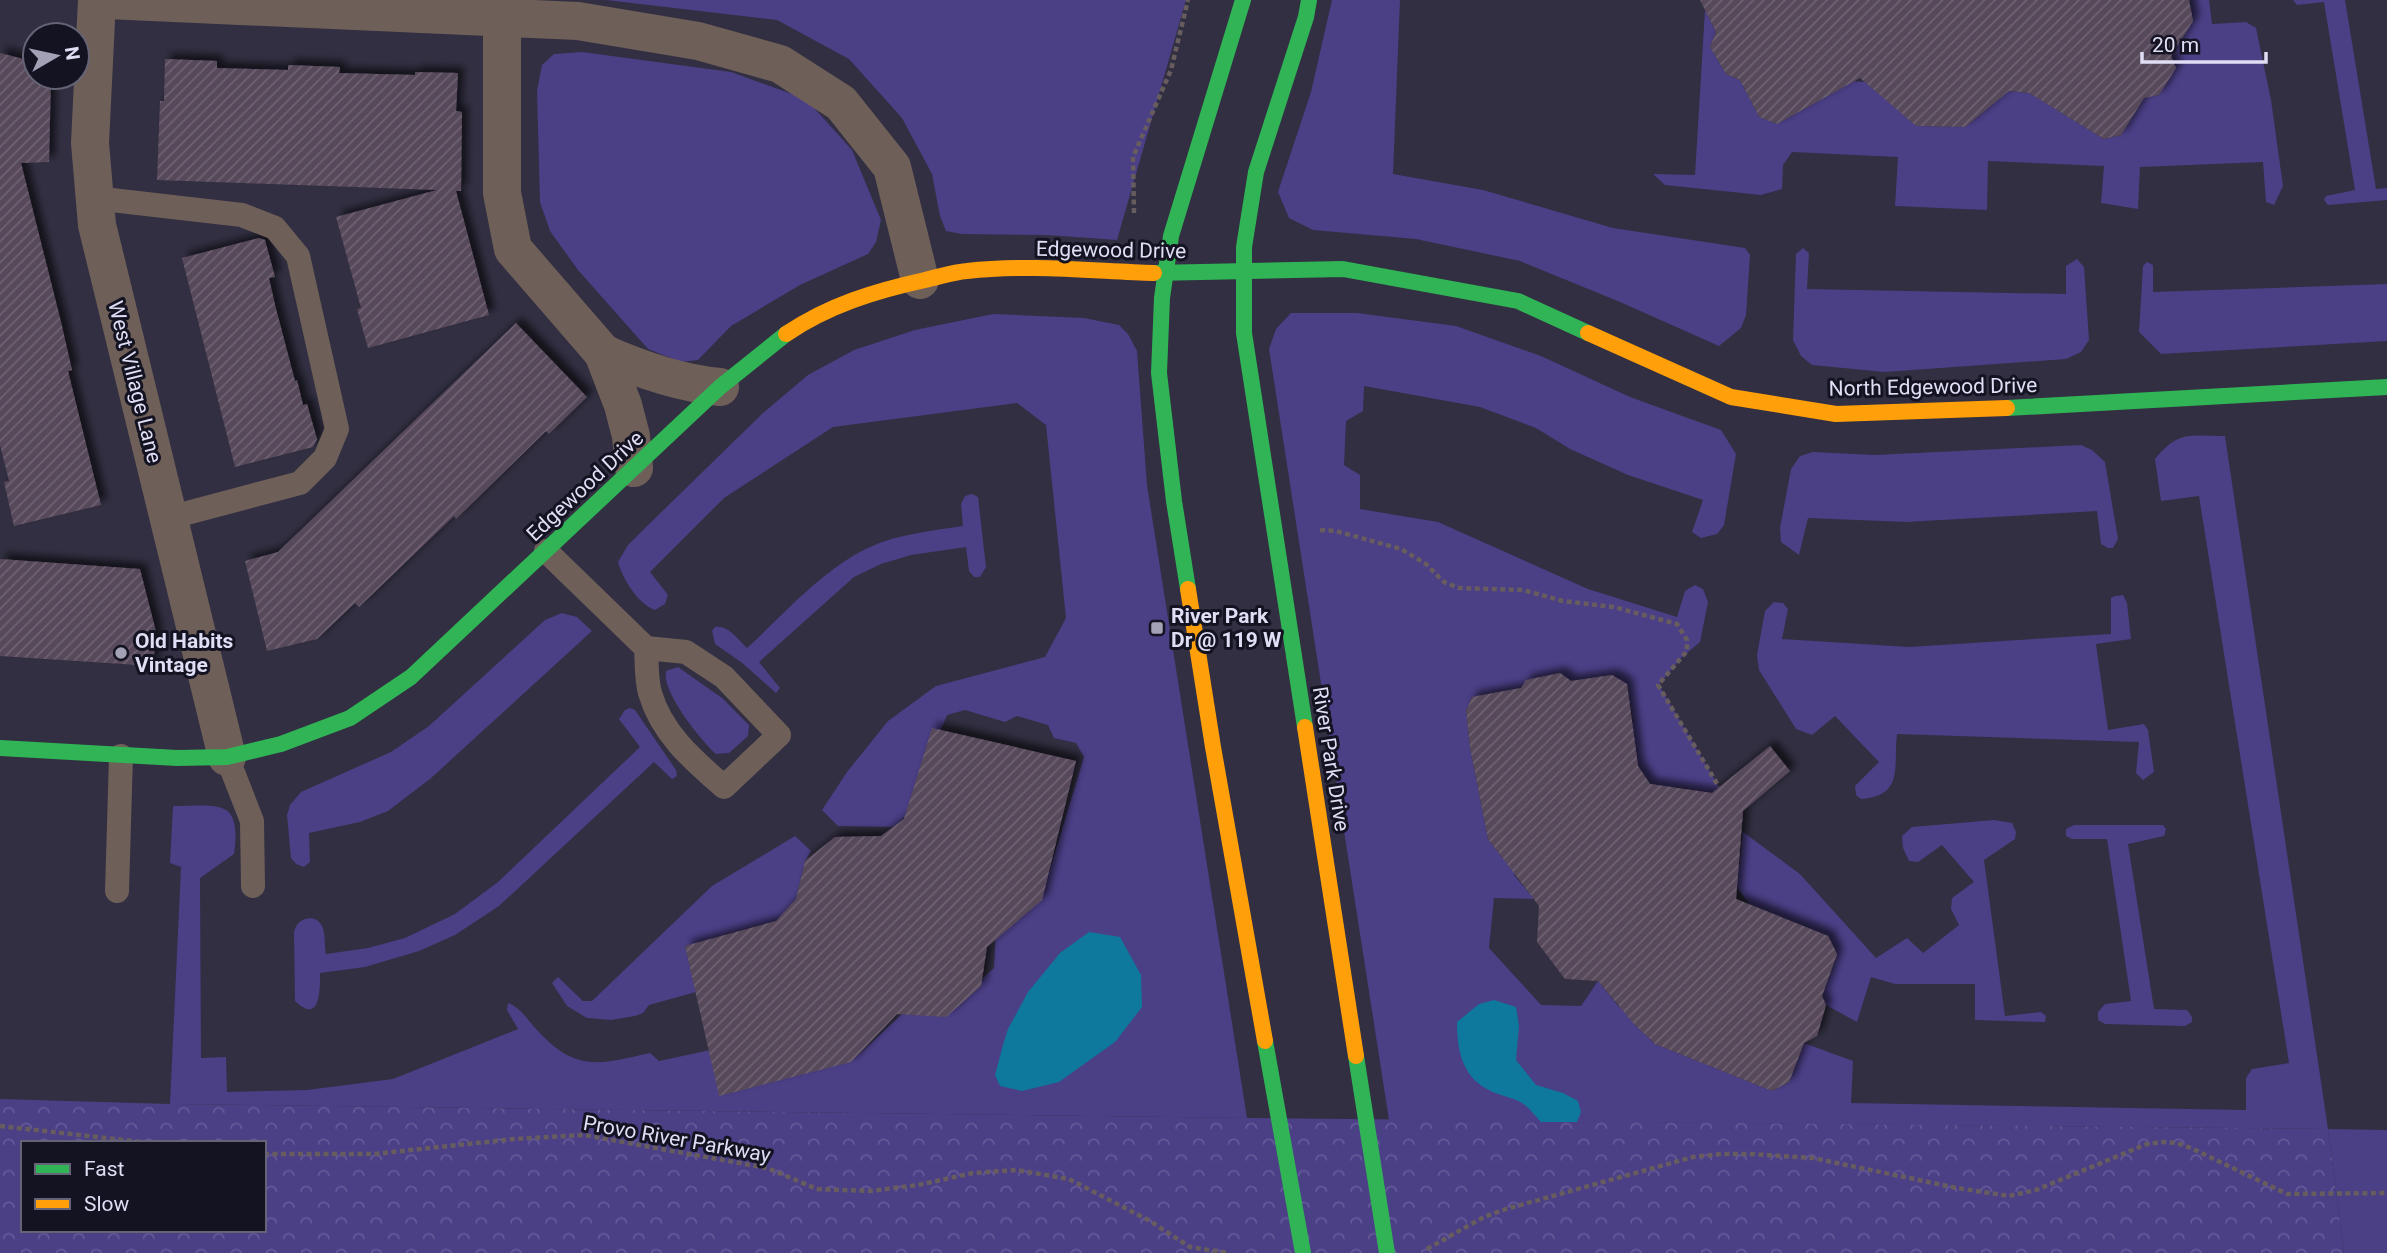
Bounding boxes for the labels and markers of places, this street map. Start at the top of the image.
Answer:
place label: River Park Dr @ 119 W [1171,604,1282,652]
marker: River Park Dr @ 119 W [1149,620,1165,636]
place label: Old Habits Vintage [135,629,234,677]
marker: Old Habits Vintage [113,645,129,661]

